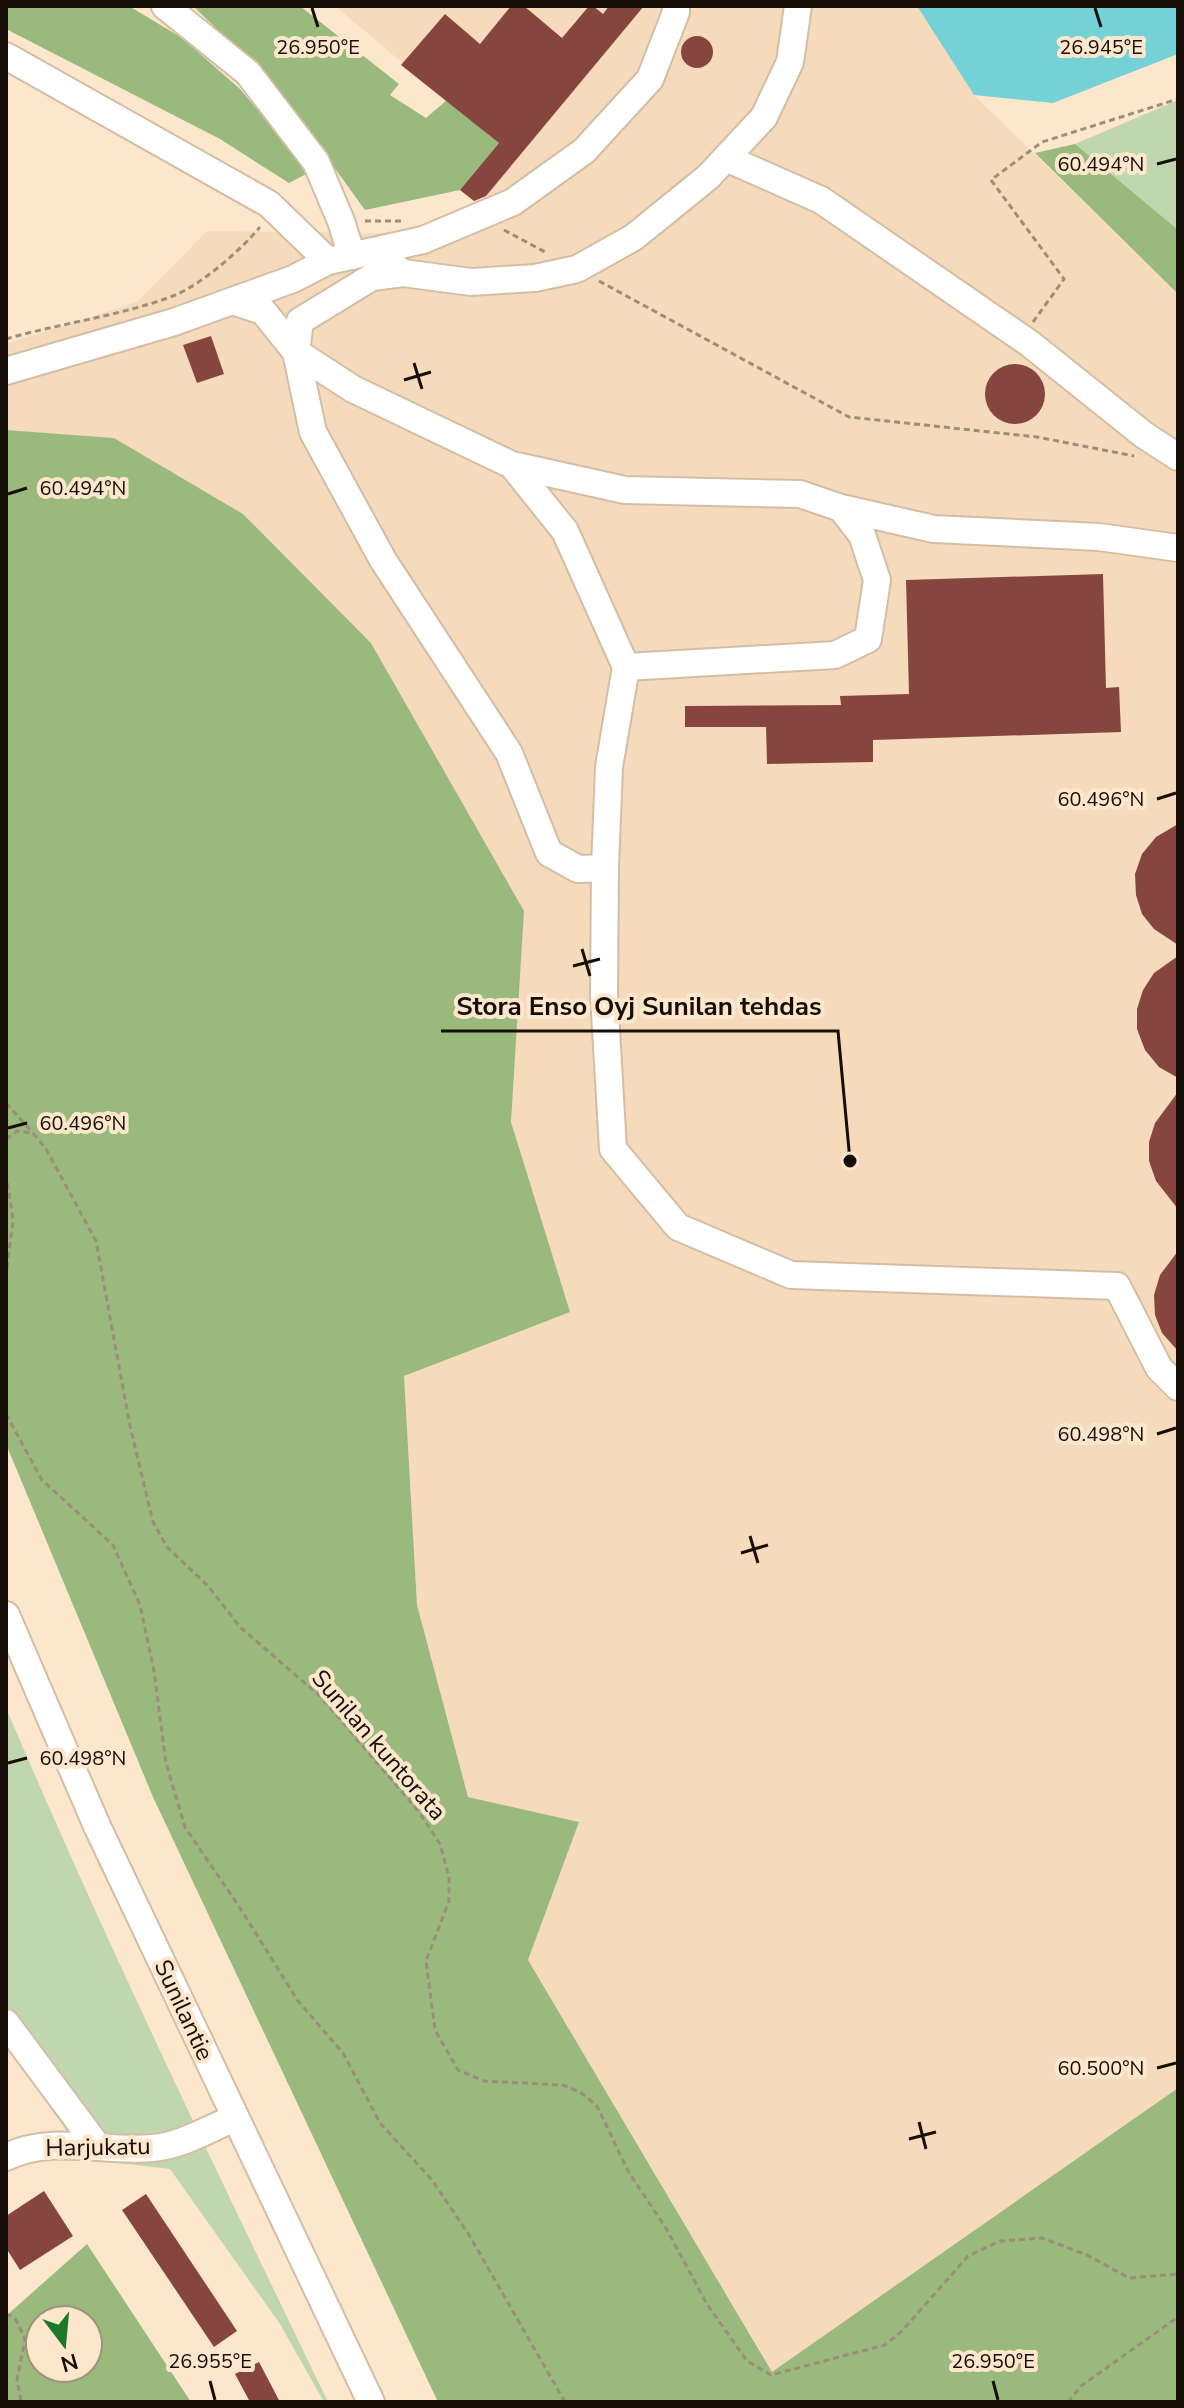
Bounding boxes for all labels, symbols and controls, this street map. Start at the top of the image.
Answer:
text: 26.950°E [276,34,360,61]
text: 26.945°E [1059,34,1143,61]
text: 60.494°N [1058,151,1144,178]
text: 60.494°N [40,475,126,502]
text: 60.496°N [1058,786,1144,813]
callout: Stora Enso Oyj Sunilan tehdas [441,981,838,1031]
text: Stora Enso Oyj Sunilan tehdas [456,989,822,1024]
text: 60.496°N [40,1110,126,1137]
text: 60.498°N [1058,1421,1144,1448]
street label: Sunilan kuntorata [305,1663,453,1827]
text: 60.498°N [40,1745,126,1772]
street label: Sunilantie [147,1954,221,2066]
text: 60.500°N [1058,2055,1144,2082]
street label: Harjukatu [45,2130,151,2164]
north arrow [24,2304,104,2384]
text: N [57,2346,81,2379]
text: 26.955°E [168,2348,252,2375]
text: 26.950°E [951,2348,1035,2375]

